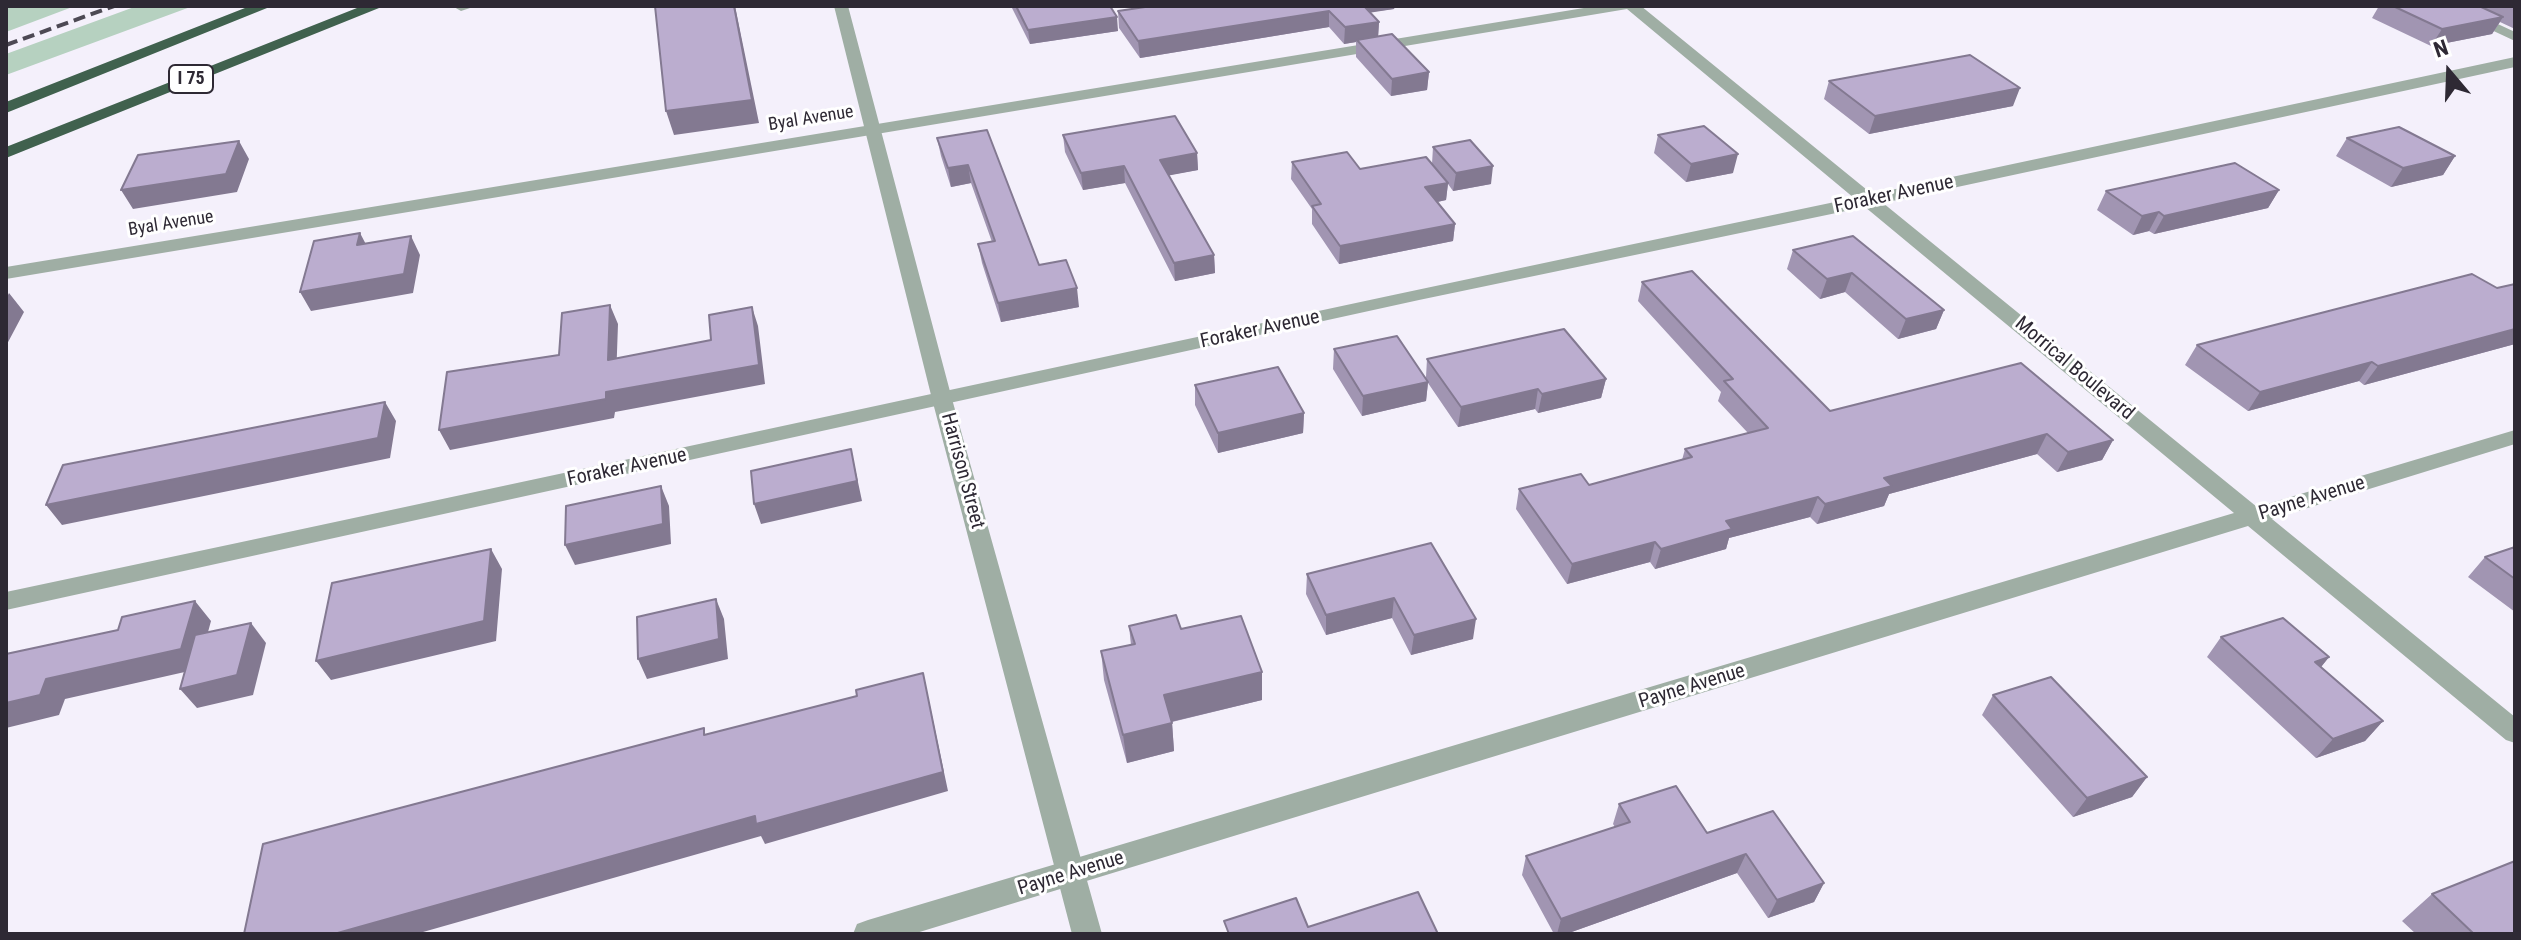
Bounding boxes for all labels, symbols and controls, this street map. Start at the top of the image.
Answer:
north arrow [2409,32,2489,112]
text: N [2431,35,2451,63]
road number: I 75 [169,65,213,93]
street label: Byal Avenue [767,102,855,136]
street label: Foraker Avenue [1832,171,1956,219]
street label: Byal Avenue [127,207,215,241]
street label: Foraker Avenue [1198,306,1322,354]
street label: Morrical Boulevard [2010,312,2138,426]
street label: Harrison Street [935,410,989,532]
street label: Foraker Avenue [565,444,689,492]
street label: Payne Avenue [2256,471,2368,527]
street label: Payne Avenue [1636,659,1748,715]
street label: Payne Avenue [1015,846,1127,902]

